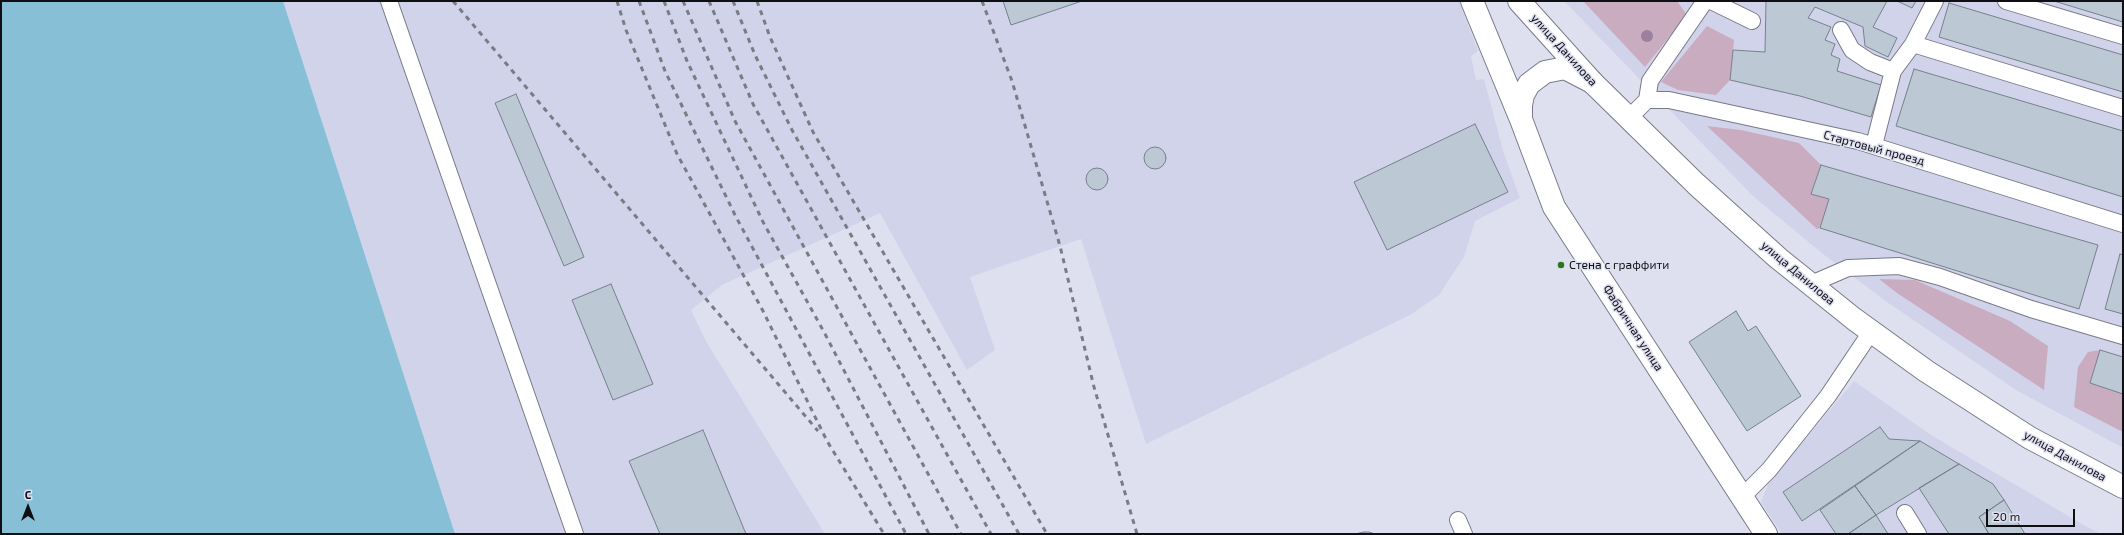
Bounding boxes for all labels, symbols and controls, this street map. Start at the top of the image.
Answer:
street label: улица Данилова [1528,11,1600,89]
street label: Стартовый проезд [1822,128,1926,168]
street label: улица Данилова [1758,238,1838,308]
place label: Стена с граффити [1569,258,1669,272]
marker: Стена с граффити [1556,260,1566,270]
street label: Фабричная улица [1600,282,1666,374]
street label: улица Данилова [2021,427,2109,485]
north arrow [8,487,48,527]
text: С [25,488,31,501]
scale bar [1988,501,2077,527]
text: 20 m [1993,509,2020,523]

